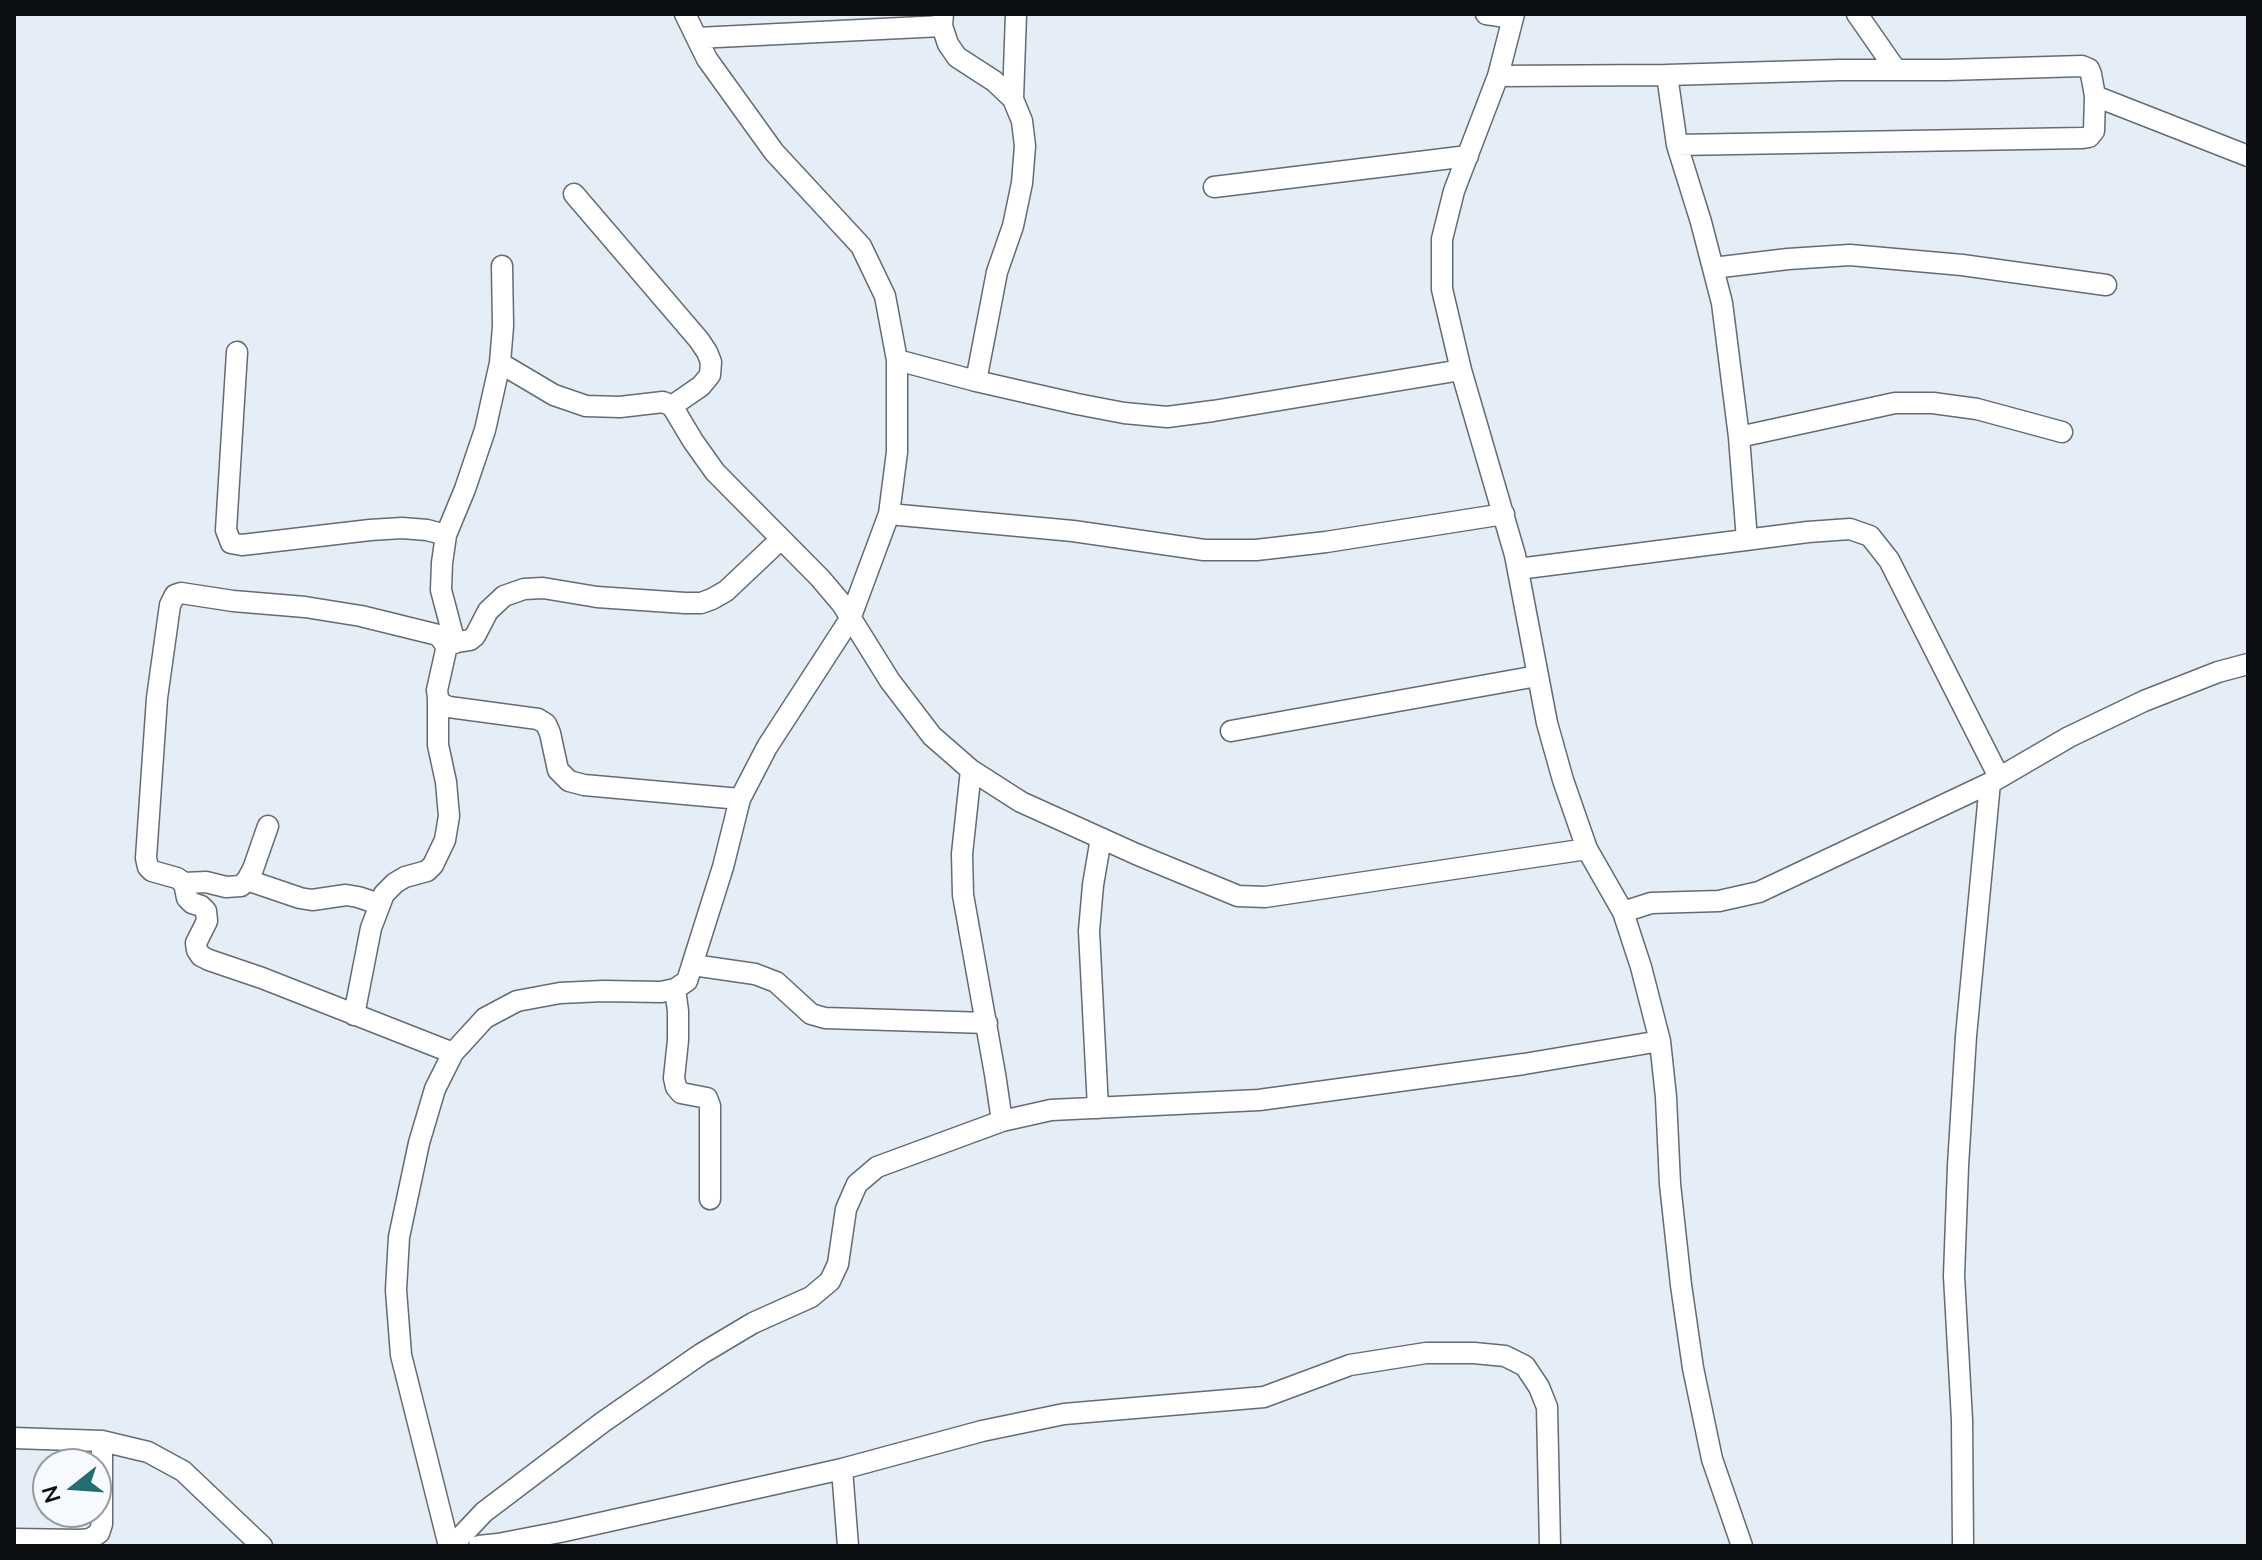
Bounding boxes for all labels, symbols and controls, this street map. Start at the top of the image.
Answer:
north arrow [32,1448,112,1528]
text: N [35,1482,67,1506]

